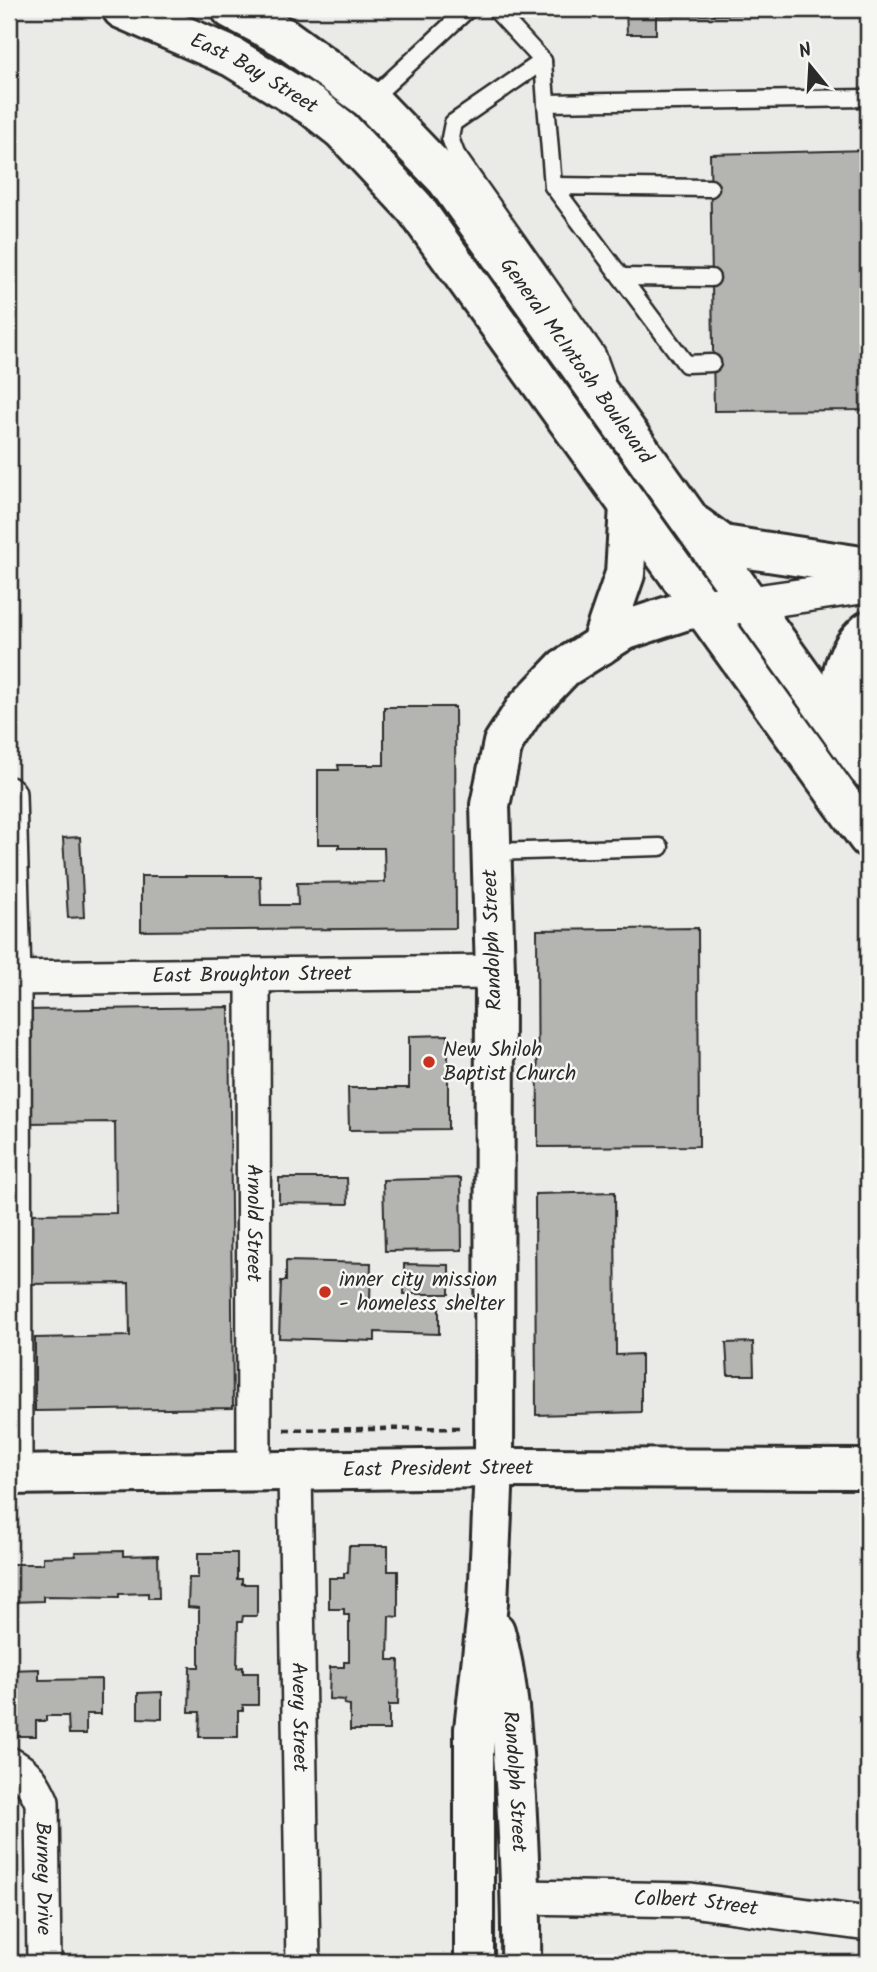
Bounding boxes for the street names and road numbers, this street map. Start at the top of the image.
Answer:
street label: East Bay Street [185,24,325,123]
street label: General McIntosh Boulevard [491,251,662,472]
street label: Randolph Street [474,868,512,1011]
street label: East Broughton Street [152,957,353,993]
street label: Arnold Street [237,1164,270,1283]
street label: East President Street [343,1451,534,1487]
street label: Avery Street [282,1662,316,1773]
street label: Randolph Street [493,1709,535,1854]
street label: Burney Drive [26,1822,60,1936]
street label: Colbert Street [633,1882,761,1926]

